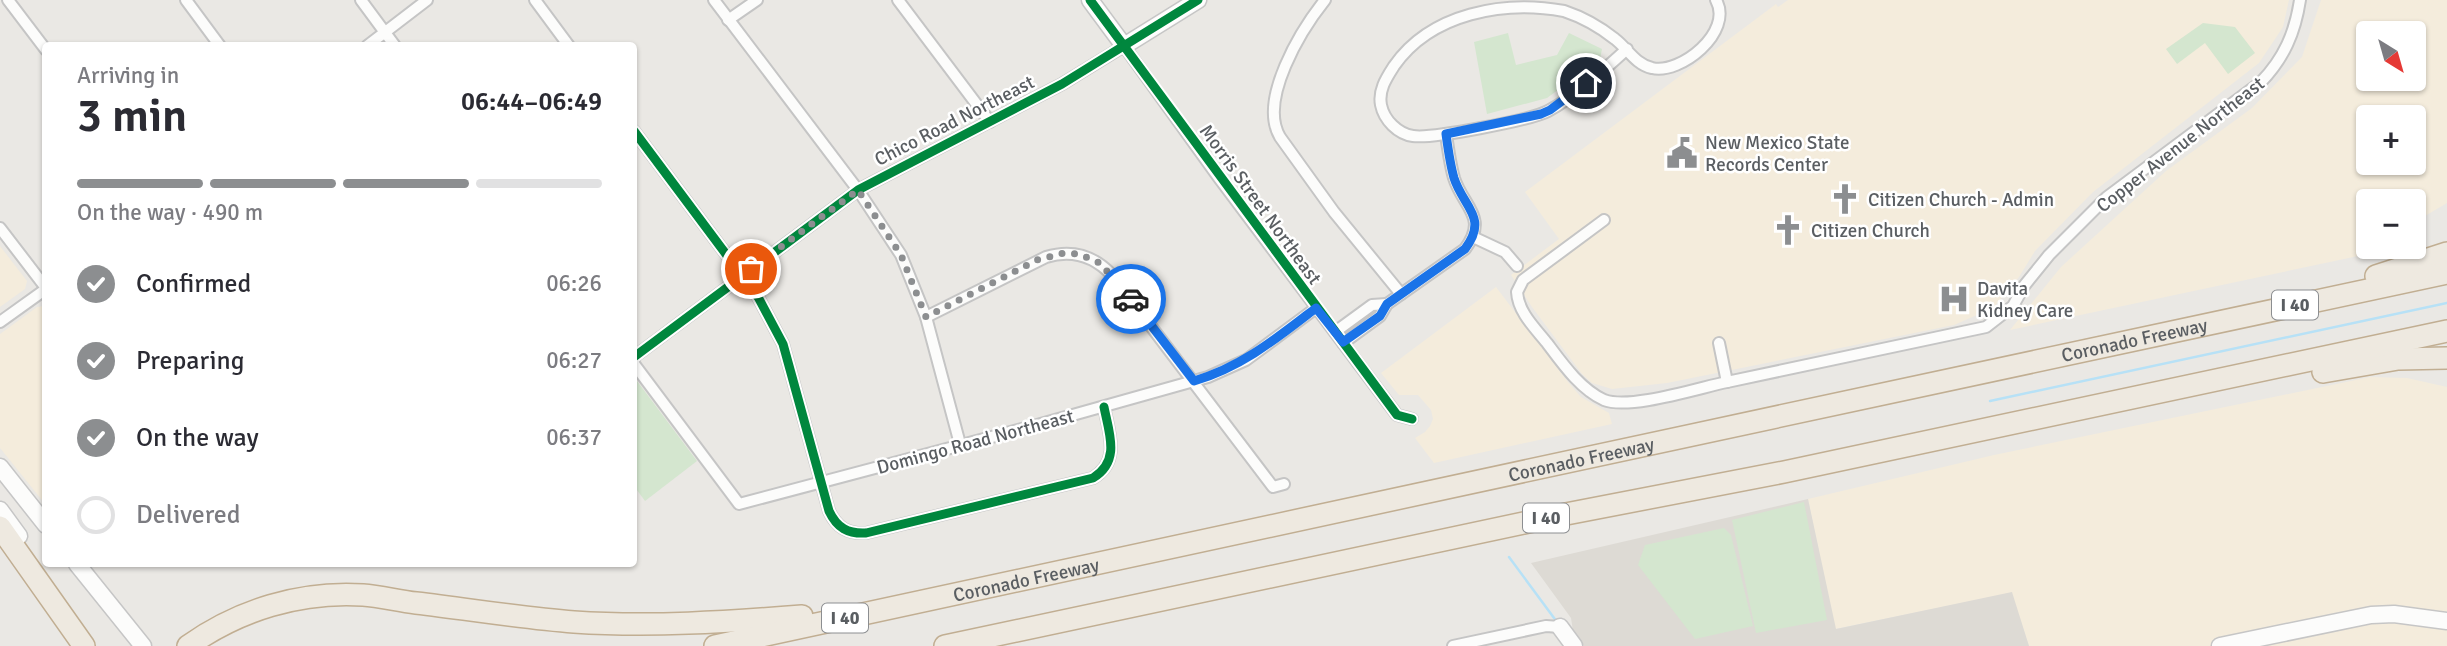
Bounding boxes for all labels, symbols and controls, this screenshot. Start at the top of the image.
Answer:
north arrow [2356,21,2426,91]
map controls [2356,21,2426,259]
pin [1556,53,1616,113]
text: Arriving in [77,61,179,90]
icon: home [1567,64,1605,102]
street label: Chico Road Northeast [871,70,1039,172]
street label: Copper Avenue Northeast [2092,71,2270,218]
text: 06:44–06:49 [461,86,602,118]
text: 3 min [77,88,187,144]
button: + [2356,105,2426,175]
street label: Morris Street Northeast [1194,120,1327,290]
place label: New Mexico State Records Center [1705,131,1849,177]
public building icon: New Mexico State Records Center [1665,136,1699,170]
church icon: Citizen Church - Admin [1828,182,1862,216]
place label: Citizen Church - Admin [1868,188,2054,212]
button: − [2356,189,2426,259]
text: On the way · 490 m [77,198,263,227]
church icon: Citizen Church [1771,213,1805,247]
place label: Citizen Church [1811,219,1930,243]
pin [721,239,781,299]
icon: bag [732,250,770,288]
courier [1096,264,1166,334]
icon: check [77,265,115,303]
text: Confirmed [136,268,251,300]
text: 06:26 [546,269,602,298]
place label: Davita Kidney Care [1977,277,2073,323]
icon: car [1112,280,1150,318]
hospital icon: Davita Kidney Care [1937,282,1971,316]
road number: I 40 [2272,290,2318,320]
street label: Coronado Freeway [2059,313,2210,368]
icon: check [77,342,115,380]
text: Preparing [136,345,244,377]
text: 06:27 [546,346,602,375]
street label: Domingo Road Northeast [874,404,1077,480]
icon: check [77,419,115,457]
text: On the way [136,422,259,454]
text: 06:37 [546,423,602,452]
street label: Coronado Freeway [1506,433,1657,488]
text: Delivered [136,499,241,531]
road number: I 40 [1523,504,1569,532]
street label: Coronado Freeway [951,553,1101,608]
road number: I 40 [822,604,868,632]

